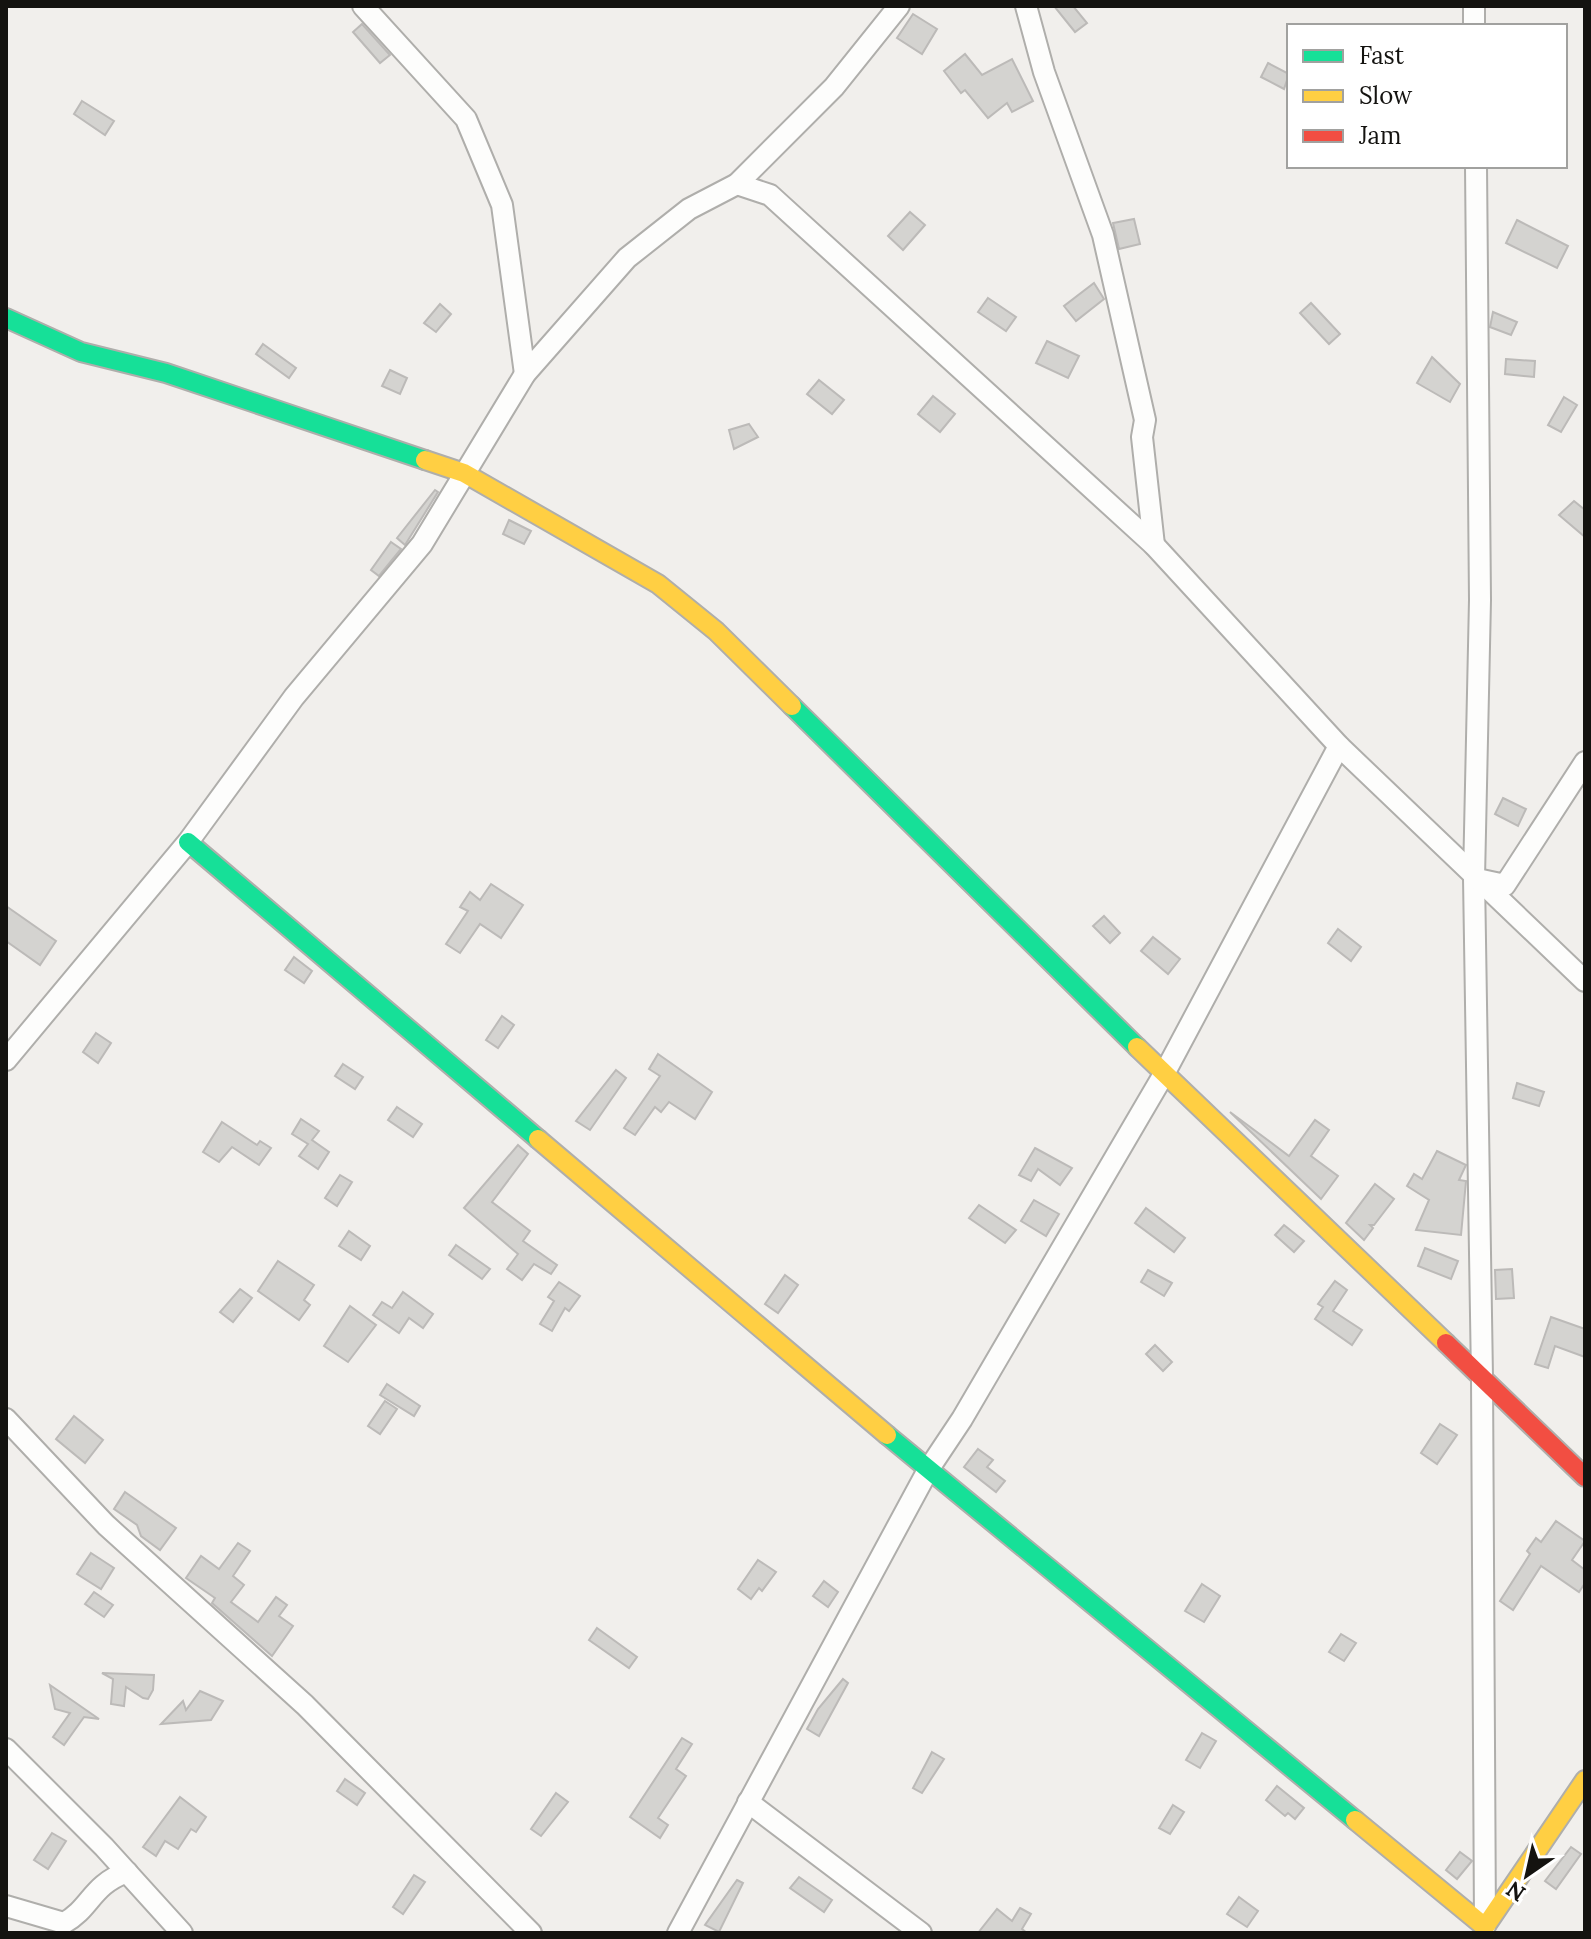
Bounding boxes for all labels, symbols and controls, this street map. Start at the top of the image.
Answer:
legend [1287,24,1567,168]
text: Fast [1359,40,1405,71]
text: Slow [1359,80,1413,111]
text: Jam [1358,120,1401,151]
north arrow [1487,1835,1567,1915]
text: N [1501,1875,1531,1908]

